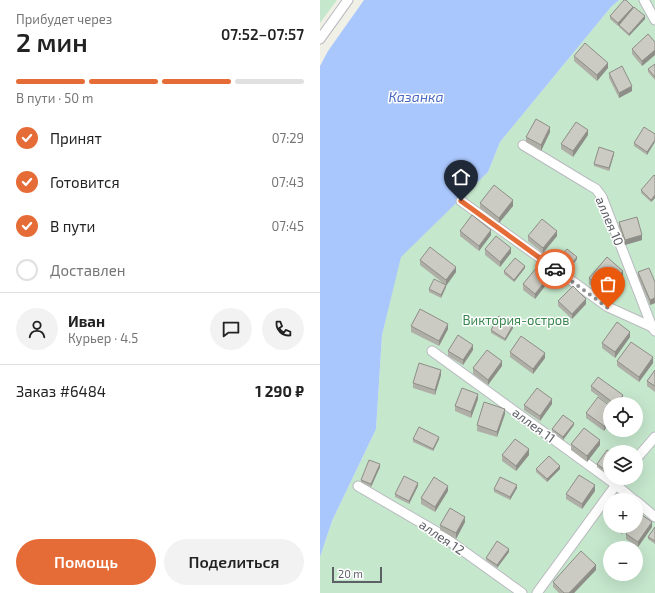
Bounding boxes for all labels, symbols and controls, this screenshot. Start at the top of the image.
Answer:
text: Прибудет через [16,11,112,27]
text: 07:52–07:57 [221,25,304,43]
text: 2 мин [16,26,88,57]
water label: Казанка [389,88,443,105]
text: В пути · 50 m [16,90,93,106]
icon: check [16,127,38,149]
text: Принят [50,129,102,147]
text: 07:29 [272,130,304,146]
pin [444,160,478,201]
icon: home [450,166,472,188]
icon: check [16,171,38,193]
text: Готовится [50,173,120,191]
text: 07:43 [271,174,304,190]
street label: аллея 10 [593,194,627,248]
icon: check [16,215,38,237]
text: В пути [50,217,95,235]
text: 07:45 [271,218,304,234]
courier [535,249,575,289]
icon: car [544,258,566,280]
text: Доставлен [50,261,126,279]
pin [591,267,625,308]
icon: bag [597,273,619,295]
button: person [16,308,58,350]
button: chat [210,308,252,350]
button: phone [262,308,304,350]
text: Иван [68,312,105,330]
park label: Виктория-остров [463,312,569,328]
text: Курьер · 4.5 [68,330,138,346]
text: Заказ #6484 [16,382,106,400]
text: 1 290 ₽ [255,382,304,400]
map controls [603,397,643,581]
button: locate [603,397,643,437]
street label: аллея 11 [509,404,559,446]
button: layers [603,445,643,485]
button: + [603,493,643,533]
street label: аллея 12 [416,516,468,558]
button: Помощь [16,539,156,585]
button: Поделиться [164,539,304,585]
button: − [603,541,643,581]
scale bar [332,565,382,584]
text: 20 m [338,567,363,580]

